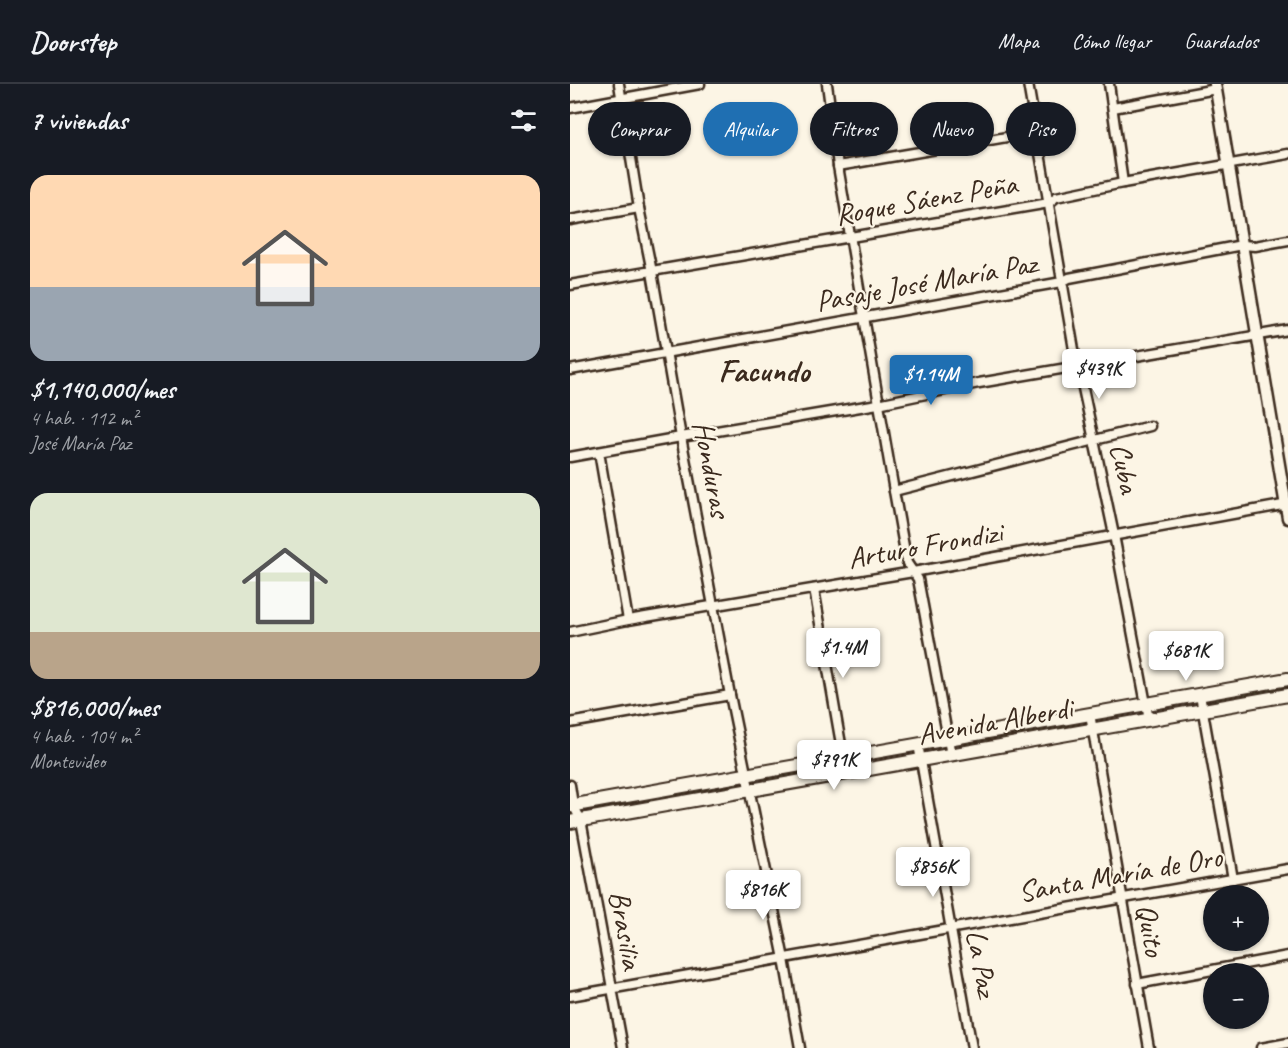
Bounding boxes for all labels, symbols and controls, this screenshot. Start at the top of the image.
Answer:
text: Doorstep [30,24,116,59]
text: Mapa [998,28,1039,54]
text: Cómo llegar [1072,28,1151,54]
text: Guardados [1184,28,1258,54]
chip: Comprar [588,102,691,156]
chip: Alquilar [703,102,798,156]
chip: Filtros [810,102,898,156]
chip: Nuevo [910,102,994,156]
chip: Piso [1006,102,1076,156]
text: 7 viviendas [30,104,127,137]
icon: filters [507,104,540,137]
street label: Roque Sáenz Peña [832,164,1022,234]
icon: home [231,214,339,322]
street label: Pasaje José María Paz [813,243,1043,320]
pin: $439K [1057,349,1141,400]
district label: Facundo [719,350,812,391]
pin: $1.14M [882,355,980,406]
text: $439K [1076,356,1122,381]
text: $1.14M [904,362,958,387]
text: $1,140,000/mes [30,373,175,406]
text: 4 hab. · 112 m² [30,406,137,431]
street label: Honduras [684,418,740,523]
text: José María Paz [30,431,131,456]
street label: Cuba [1101,440,1149,498]
street label: Arturo Frondizi [845,512,1008,577]
icon: home [231,532,339,640]
pin: $1.4M [801,628,885,679]
pin: $681K [1144,631,1228,682]
text: $1.4M [820,635,866,660]
text: $681K [1163,638,1209,663]
street label: Avenida Alberdi [915,688,1079,753]
text: $816,000/mes [30,691,159,724]
text: 4 hab. · 104 m² [30,724,137,749]
pin: $791K [792,740,876,791]
text: $791K [811,747,857,772]
text: Montevideo [30,749,105,774]
street label: Santa María de Oro [1015,837,1226,911]
pin: $856K [891,847,975,898]
text: $856K [910,854,956,879]
pin: $816K [721,870,805,921]
text: $816K [740,877,786,902]
map controls [1203,885,1269,1029]
button: + [1203,885,1269,951]
street label: Brasilia [600,888,652,974]
street label: Quito [1128,901,1174,960]
street label: La Paz [957,927,1007,1003]
button: − [1203,963,1269,1029]

